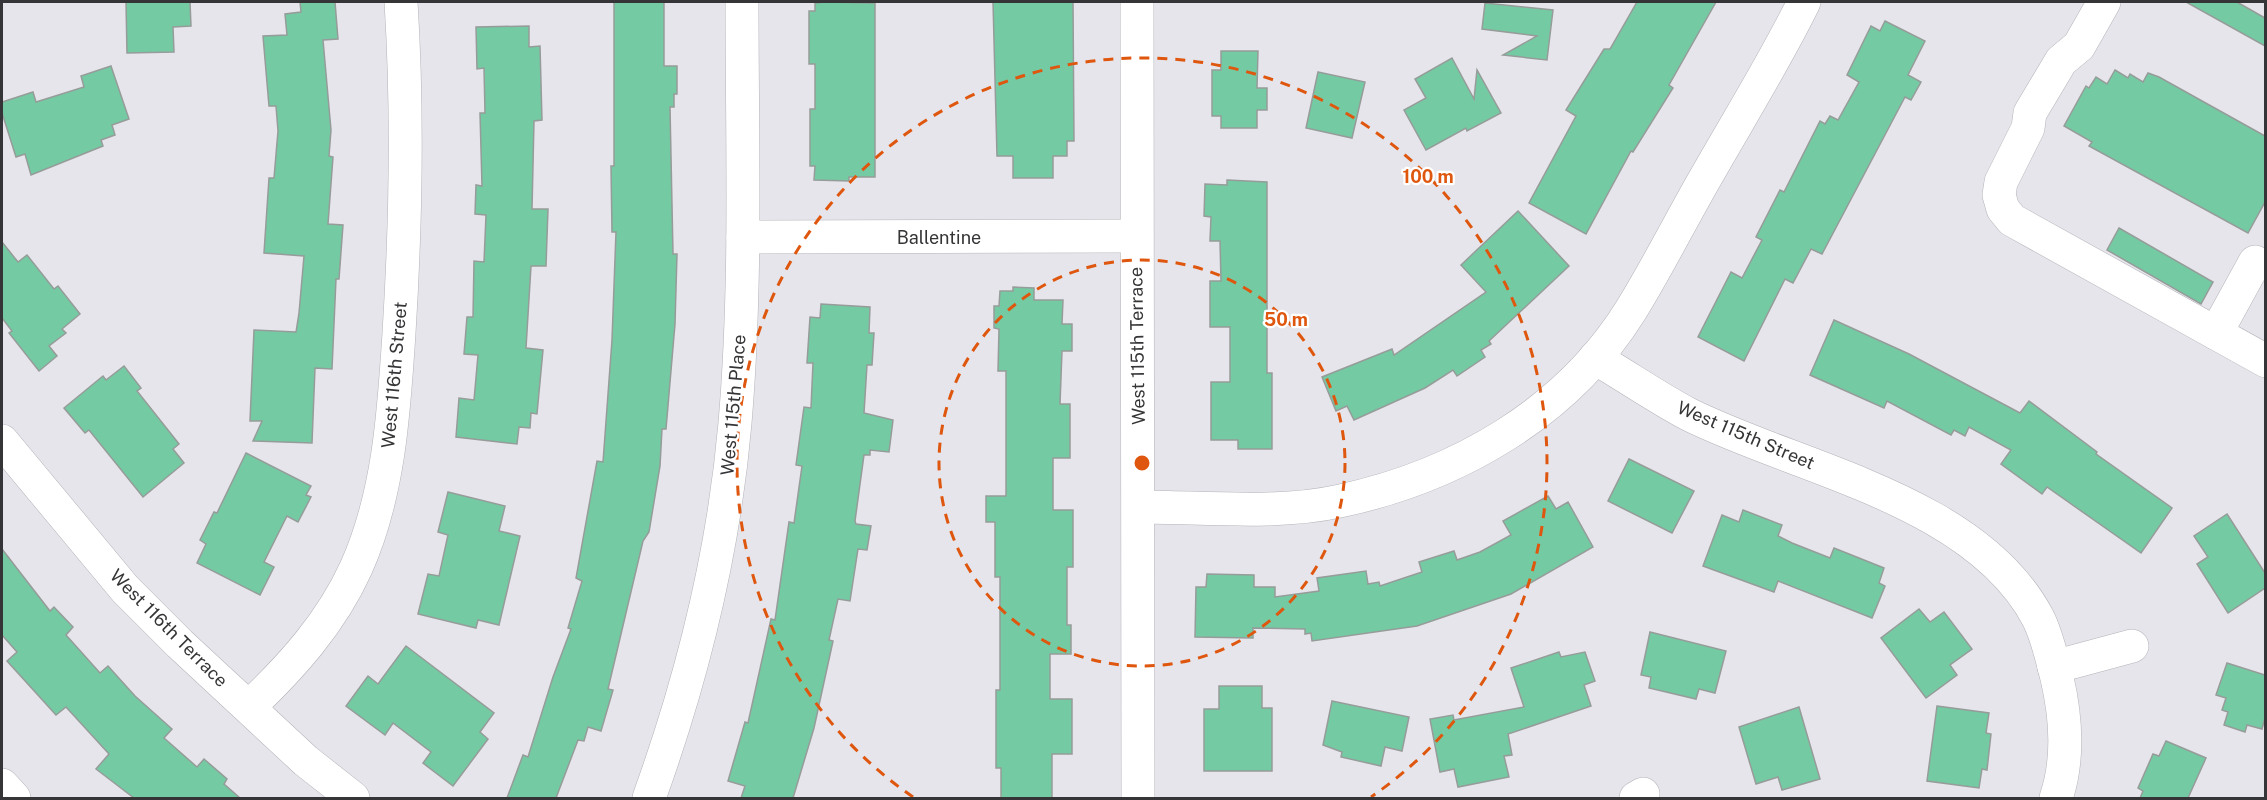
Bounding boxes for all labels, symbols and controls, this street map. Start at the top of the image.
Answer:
text: 100 m [1402,166,1454,187]
street label: Ballentine [897,227,981,248]
street label: West 115th Terrace [1125,267,1149,425]
street label: West 116th Street [377,301,411,449]
text: 50 m [1264,309,1308,330]
street label: West 115th Place [716,334,750,476]
street label: West 115th Street [1674,397,1818,473]
centre of rings [1132,453,1152,473]
street label: West 116th Terrace [106,565,232,691]

